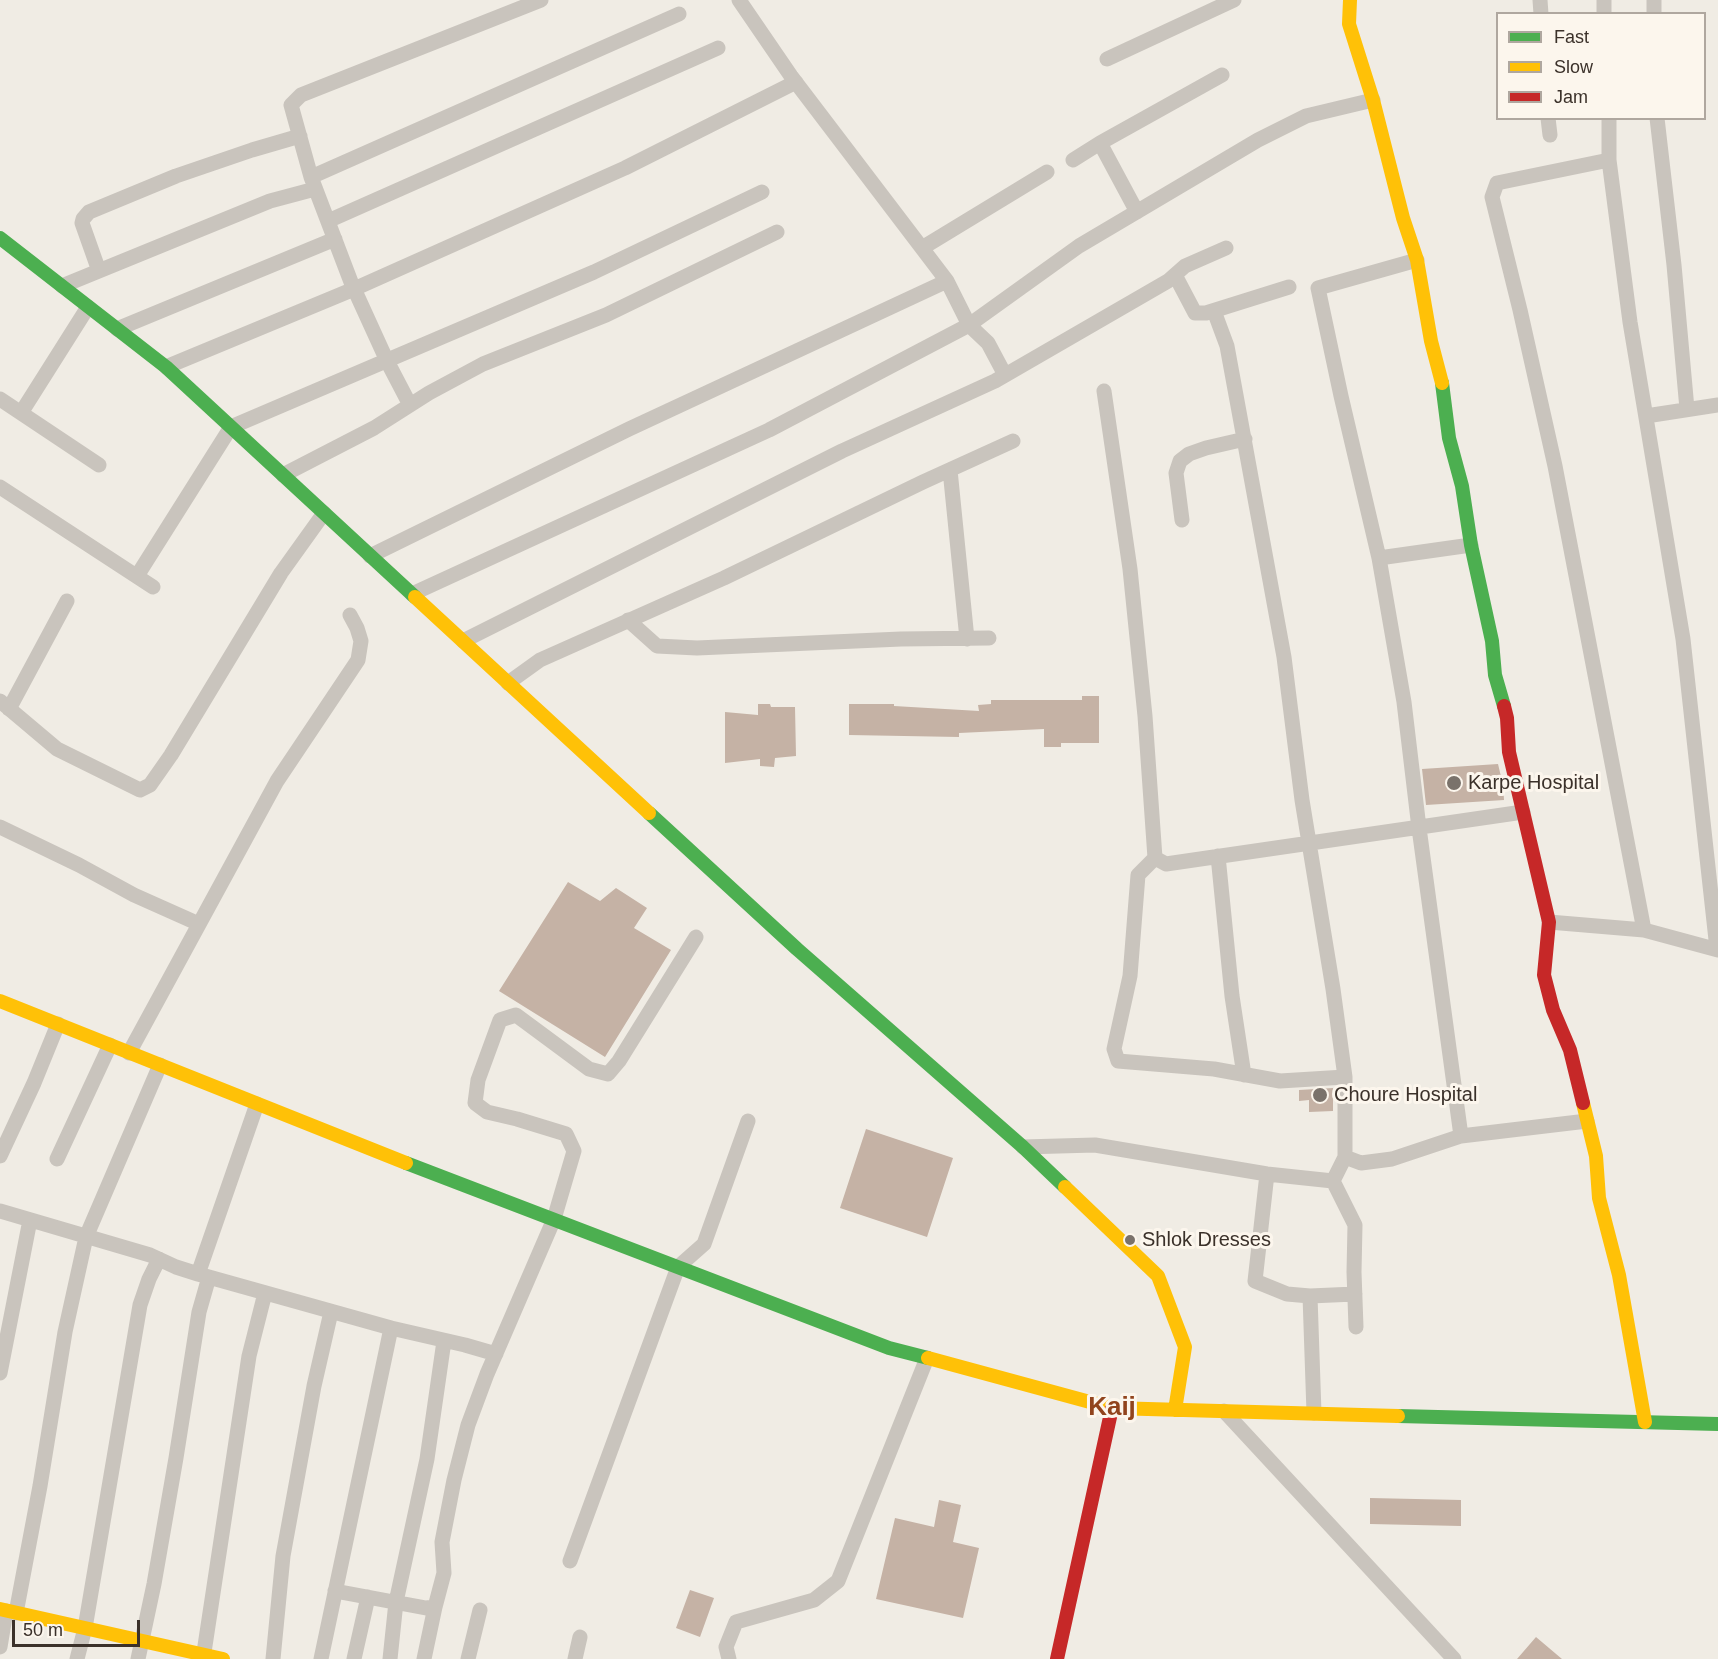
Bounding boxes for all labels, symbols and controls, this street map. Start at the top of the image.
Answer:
legend [1496,12,1706,120]
text: Fast [1554,27,1589,47]
text: Slow [1554,57,1593,77]
text: Jam [1554,87,1588,107]
place label: Karpe Hospital [1468,771,1599,795]
marker: Karpe Hospital [1445,774,1463,792]
place label: Choure Hospital [1334,1083,1477,1107]
marker: Choure Hospital [1311,1086,1329,1104]
place label: Shlok Dresses [1142,1228,1271,1252]
marker: Shlok Dresses [1123,1233,1137,1247]
district label: Kaij [1088,1392,1136,1424]
scale bar [15,1608,142,1646]
text: 50 m [23,1620,63,1640]

